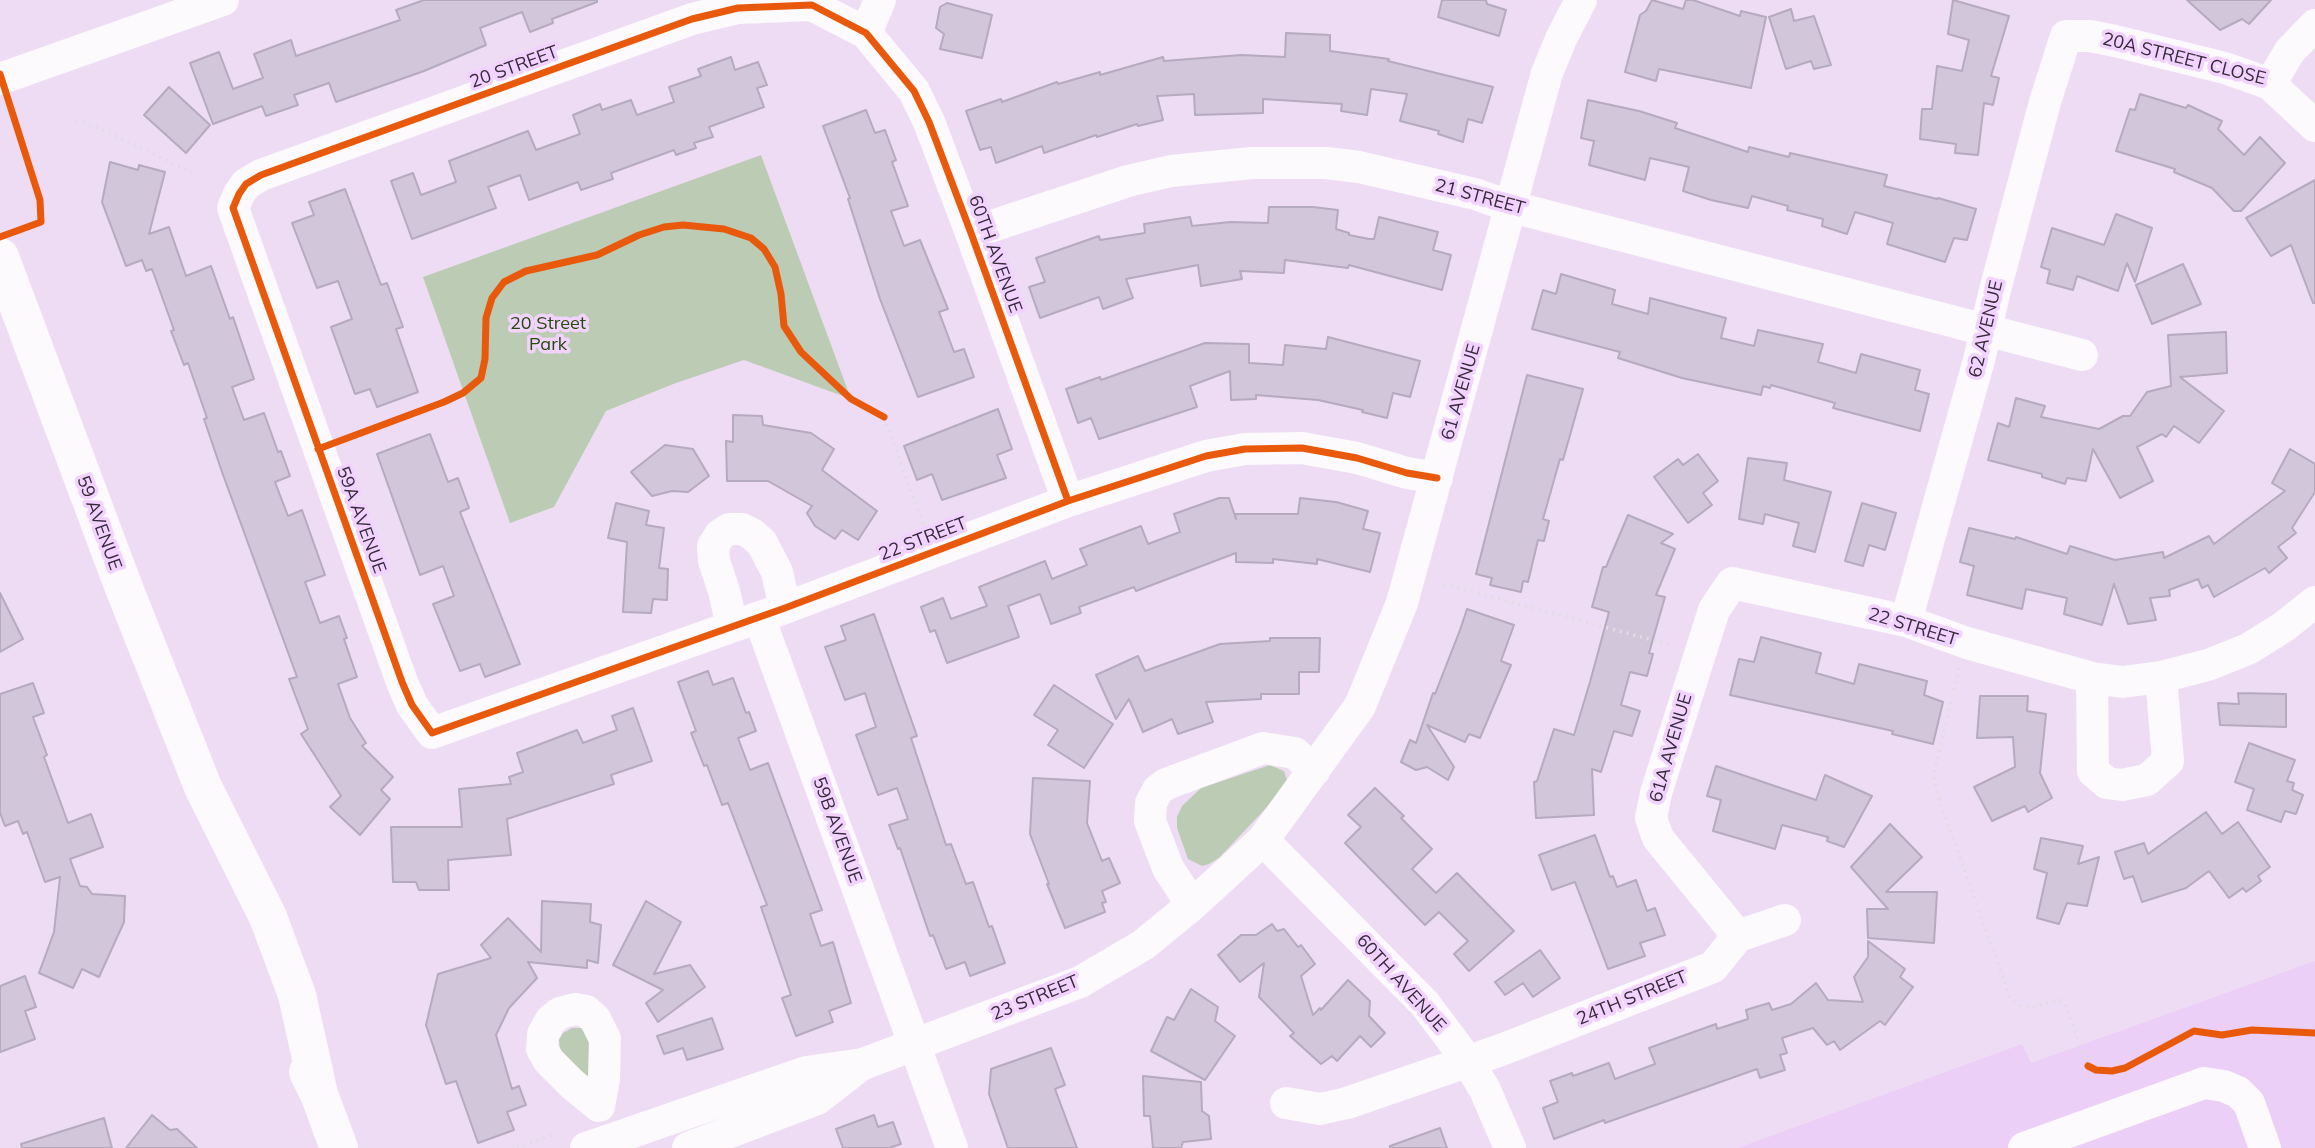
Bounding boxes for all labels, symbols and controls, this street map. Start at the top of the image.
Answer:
street label: 20A STREET CLOSE [2100,28,2268,90]
street label: 20 STREET [467,41,561,93]
street label: 21 STREET [1433,175,1527,219]
street label: 60TH AVENUE [964,192,1026,316]
street label: 62 AVENUE [1964,278,2008,380]
park label: 20 Street Park [510,313,586,356]
street label: 61 AVENUE [1437,342,1485,442]
street label: 59A AVENUE [332,464,390,576]
street label: 59 AVENUE [72,473,126,573]
street label: 22 STREET [876,512,970,566]
street label: 22 STREET [1866,603,1960,651]
street label: 61A AVENUE [1645,691,1697,805]
street label: 59B AVENUE [808,774,866,886]
street label: 60TH AVENUE [1352,930,1450,1036]
street label: 24TH STREET [1574,966,1690,1030]
street label: 23 STREET [988,971,1082,1025]

